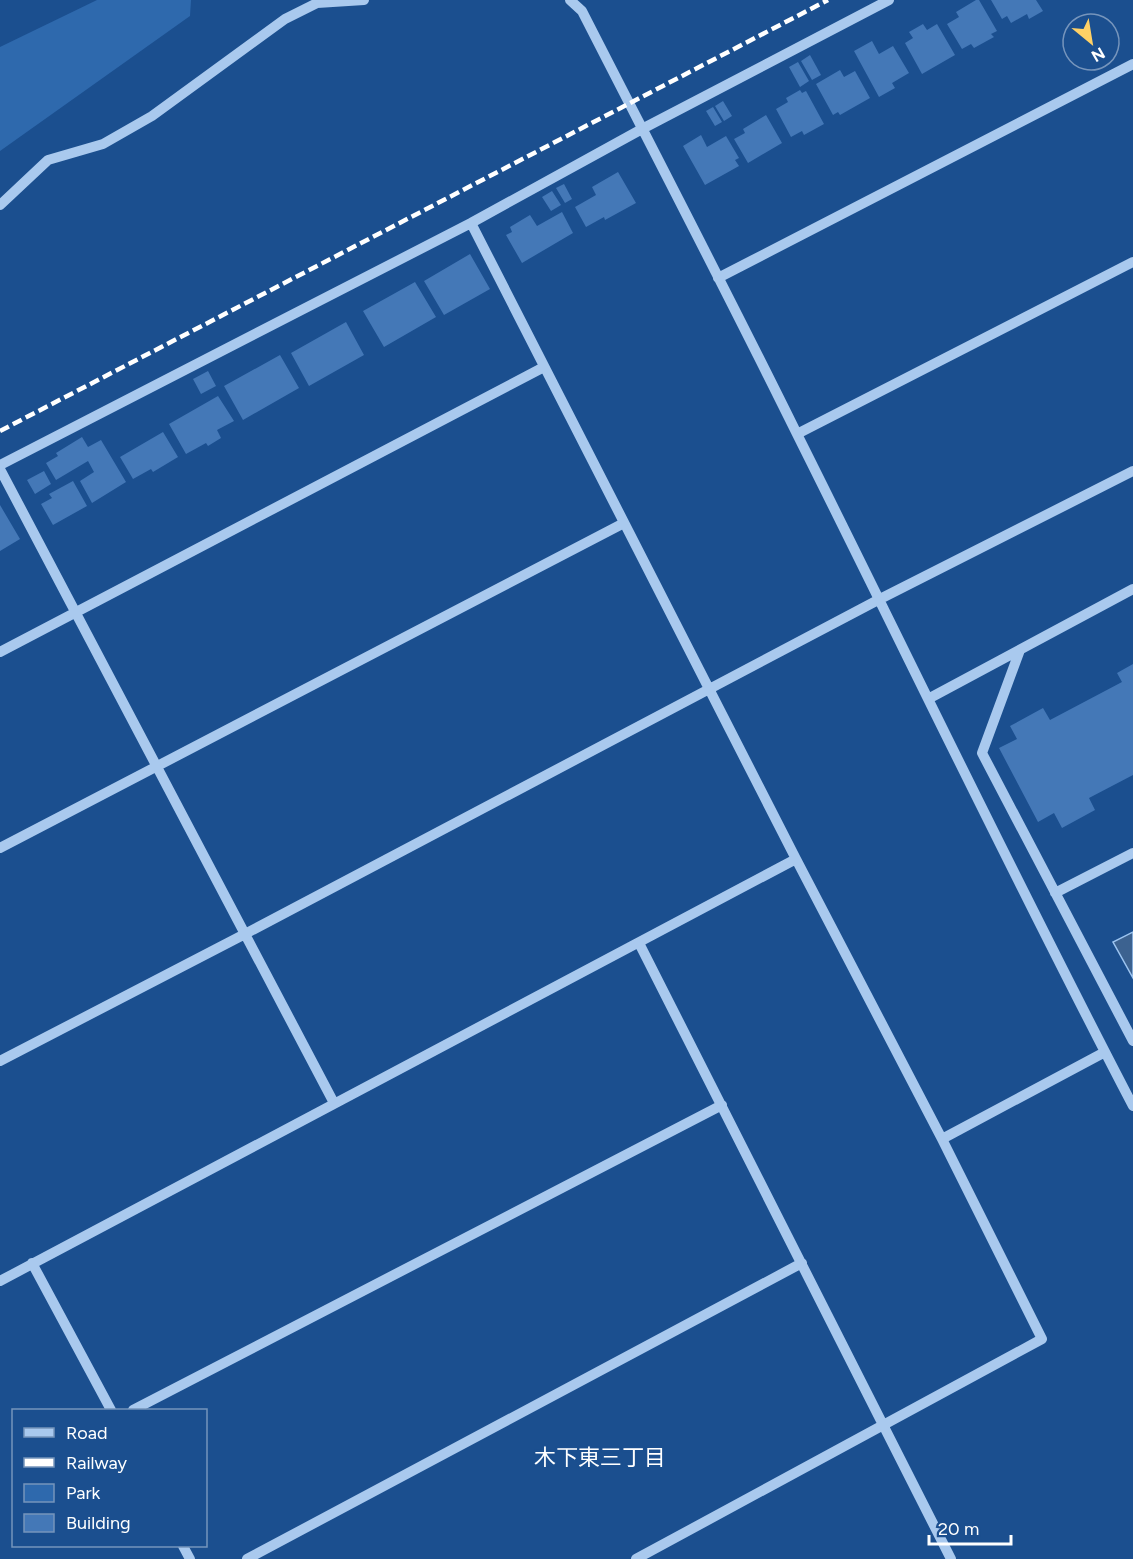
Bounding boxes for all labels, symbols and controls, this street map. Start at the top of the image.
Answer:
north arrow [1061,12,1121,72]
text: N [1088,43,1108,66]
legend [12,1409,207,1547]
text: Road [66,1422,107,1444]
district label: 木下東三丁目 [534,1444,666,1471]
text: Railway [66,1452,128,1474]
text: Park [66,1482,101,1504]
scale bar [929,1508,1012,1546]
text: Building [66,1512,131,1534]
text: 20 m [938,1518,979,1540]

